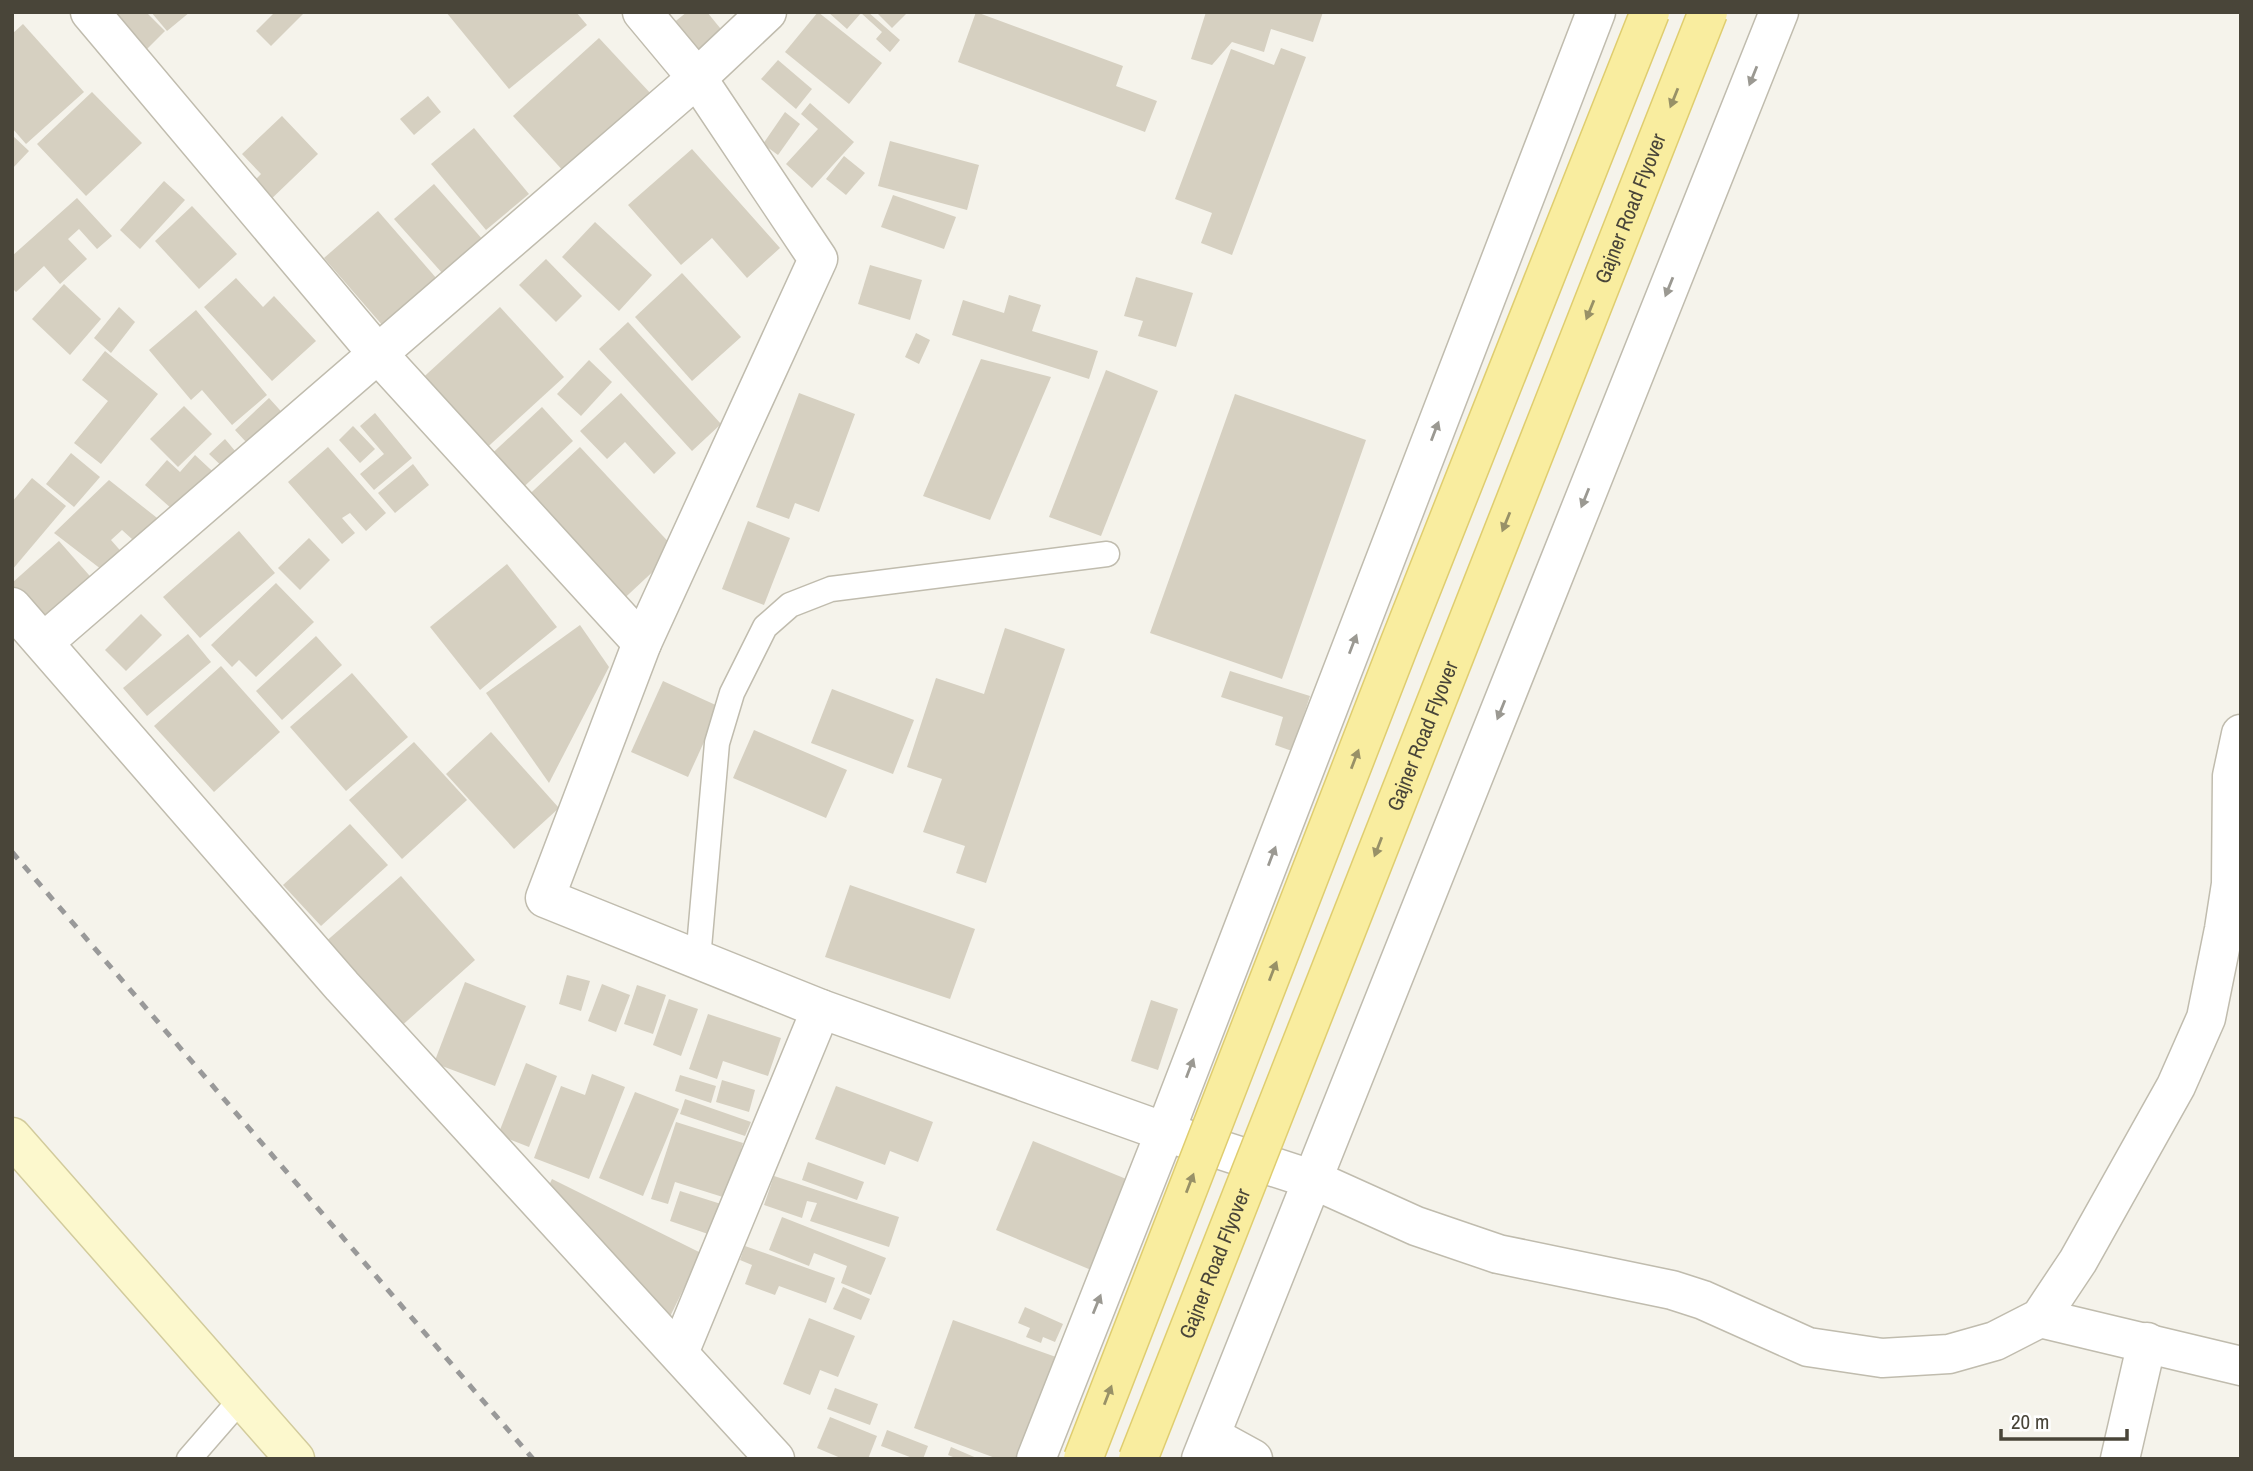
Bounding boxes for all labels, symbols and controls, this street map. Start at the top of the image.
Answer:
one-way arrow [1748,65,1759,86]
one-way arrow [1668,88,1679,109]
street label: Gajner Road Flyover [1587,129,1673,288]
one-way arrow [1664,277,1675,298]
one-way arrow [1585,300,1596,321]
one-way arrow [1430,421,1441,442]
one-way arrow [1580,488,1591,509]
one-way arrow [1501,511,1512,532]
one-way arrow [1348,633,1359,654]
street label: Gajner Road Flyover [1380,656,1465,815]
one-way arrow [1496,699,1507,720]
one-way arrow [1350,748,1361,769]
one-way arrow [1373,837,1384,858]
one-way arrow [1266,845,1277,866]
one-way arrow [1267,961,1278,982]
one-way arrow [1184,1058,1195,1079]
one-way arrow [1185,1173,1196,1194]
street label: Gajner Road Flyover [1172,1184,1257,1343]
one-way arrow [1092,1294,1103,1315]
one-way arrow [1102,1385,1113,1406]
scale bar [2001,1398,2127,1442]
text: 20 m [2011,1407,2049,1436]

